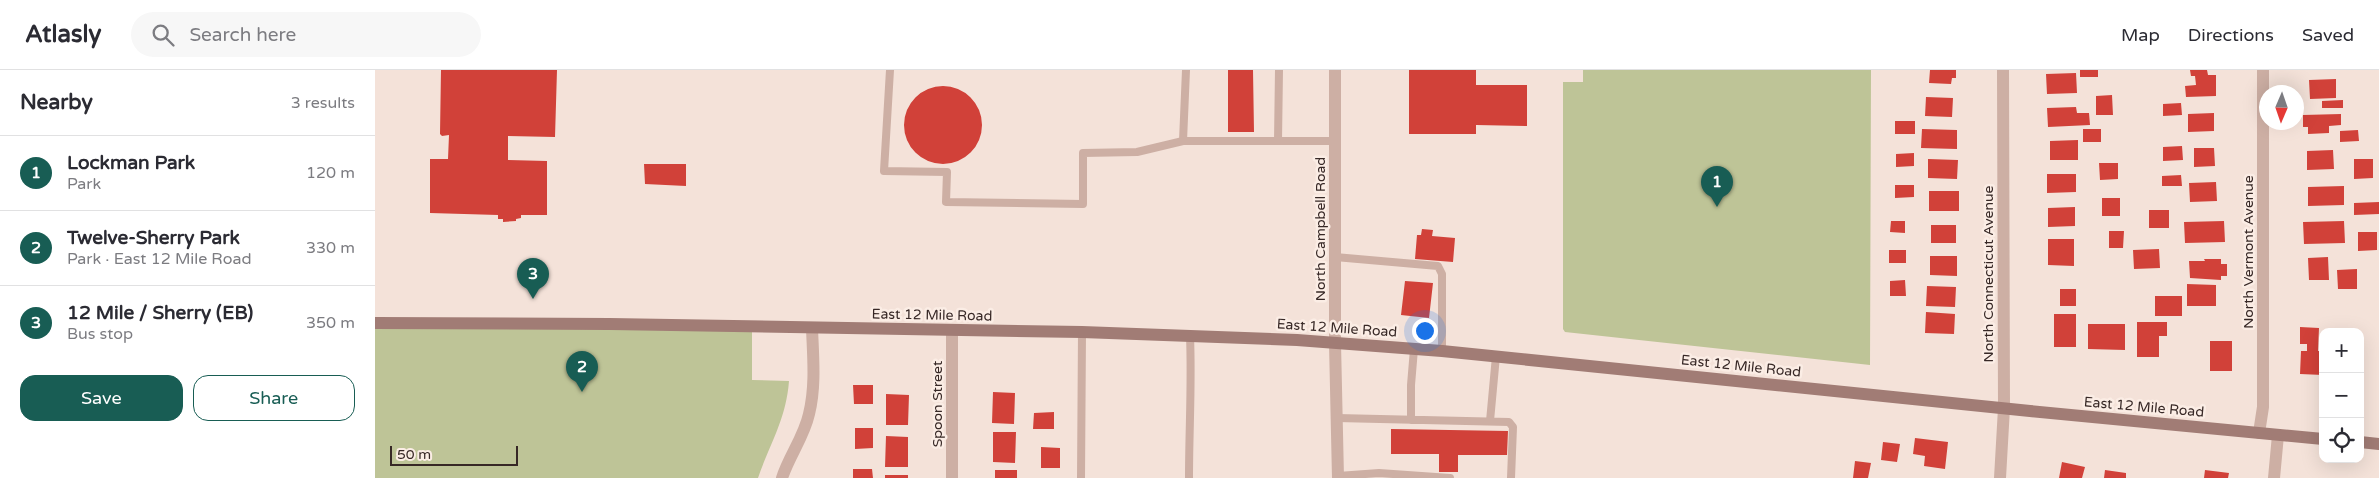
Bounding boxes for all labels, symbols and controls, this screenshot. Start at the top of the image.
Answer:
search box [131,12,481,57]
text: Atlasly [25,20,101,49]
icon: search [149,21,177,49]
text: Search here [189,24,296,46]
text: Map [2121,24,2160,46]
text: Directions [2188,24,2274,46]
text: Saved [2302,24,2354,46]
north arrow [2259,85,2304,130]
text: Nearby [20,90,93,115]
text: 3 results [291,93,355,113]
text: Lockman Park [67,152,195,174]
street label: North Campbell Road [1312,157,1329,301]
text: 1 [31,163,41,183]
text: 120 m [306,163,355,183]
pin: 1 [1701,166,1733,207]
text: Park [67,174,101,194]
street label: North Vermont Avenue [2240,175,2257,329]
street label: North Connecticut Avenue [1980,186,1997,362]
text: Twelve-Sherry Park [67,227,240,249]
text: 2 [31,238,41,258]
text: 330 m [306,238,355,258]
text: Park · East 12 Mile Road [67,249,252,269]
pin: 3 [517,258,549,299]
text: 12 Mile / Sherry (EB) [67,302,253,324]
street label: East 12 Mile Road [872,305,992,325]
text: 3 [31,313,41,333]
text: 350 m [306,313,355,333]
street label: East 12 Mile Road [1276,315,1398,341]
your location [1412,318,1438,344]
text: Bus stop [67,324,133,344]
map controls [2319,328,2364,463]
button: + [2319,328,2364,373]
pin: 2 [566,351,598,392]
street label: East 12 Mile Road [1680,351,1802,381]
street label: Spoon Street [929,360,946,447]
button: − [2319,373,2364,418]
button: Save [20,375,183,421]
button: Share [193,375,355,421]
street label: East 12 Mile Road [2083,393,2205,421]
button: locate [2319,418,2364,463]
scale bar [390,443,517,466]
text: 50 m [397,446,431,463]

